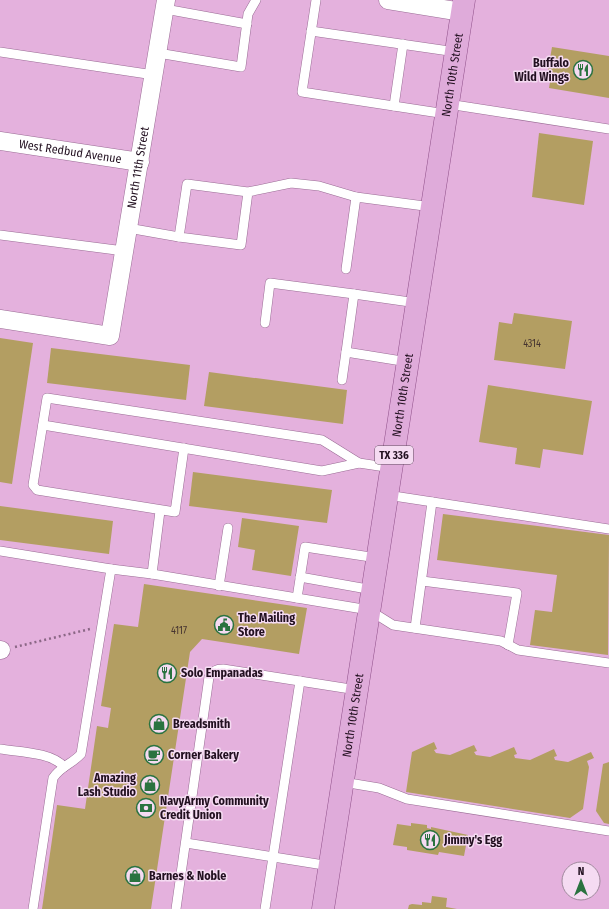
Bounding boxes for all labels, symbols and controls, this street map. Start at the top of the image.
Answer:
street label: North 10th Street [439,32,466,118]
place label: Buffalo Wild Wings [515,56,570,84]
restaurant icon: Buffalo Wild Wings [572,59,594,81]
street label: North 11th Street [124,126,152,210]
street label: West Redbud Avenue [18,137,122,166]
house number: 4314 [523,338,541,350]
street label: North 10th Street [389,352,416,438]
road number: TX 336 [375,446,413,464]
place label: The Mailing Store [238,611,295,639]
public building icon: The Mailing Store [213,614,235,636]
house number: 4117 [171,625,187,637]
restaurant icon: Solo Empanadas [156,662,178,684]
place label: Solo Empanadas [181,666,264,680]
street label: North 10th Street [340,672,366,758]
shop icon: Breadsmith [148,713,170,735]
place label: Breadsmith [173,717,230,731]
cafe icon: Corner Bakery [143,744,165,766]
place label: Corner Bakery [168,748,239,762]
place label: Amazing Lash Studio [78,771,137,799]
shop icon: Amazing Lash Studio [139,774,161,796]
place label: NavyArmy Community Credit Union [160,794,269,822]
bank icon: NavyArmy Community Credit Union [135,797,157,819]
restaurant icon: Jimmy's Egg [419,829,441,851]
place label: Jimmy's Egg [443,833,502,847]
north arrow [561,861,601,901]
shop icon: Barnes & Noble [124,865,146,887]
text: N [578,865,584,878]
place label: Barnes & Noble [149,869,226,883]

